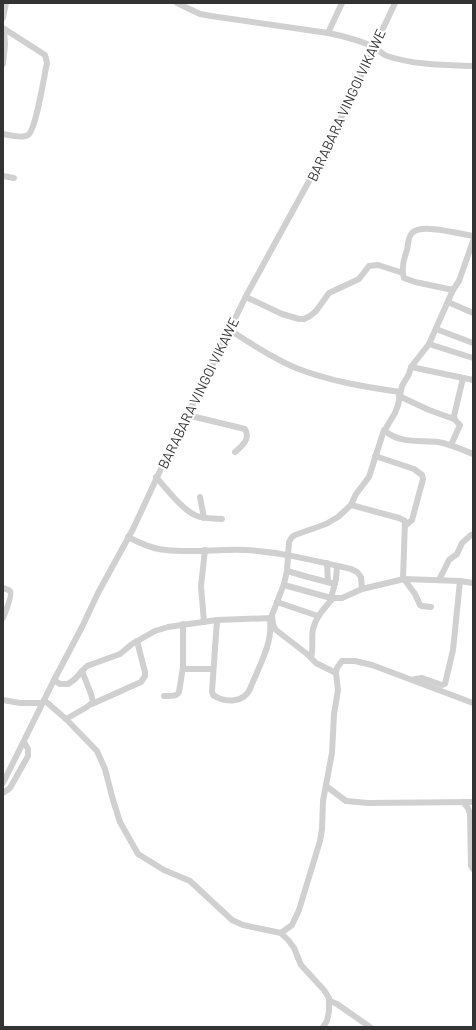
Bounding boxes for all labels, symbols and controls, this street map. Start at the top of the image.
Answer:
street label: BARABARA VINGOI VIKAWE [303,26,389,184]
street label: BARABARA VINGOI VIKAWE [154,315,242,471]

